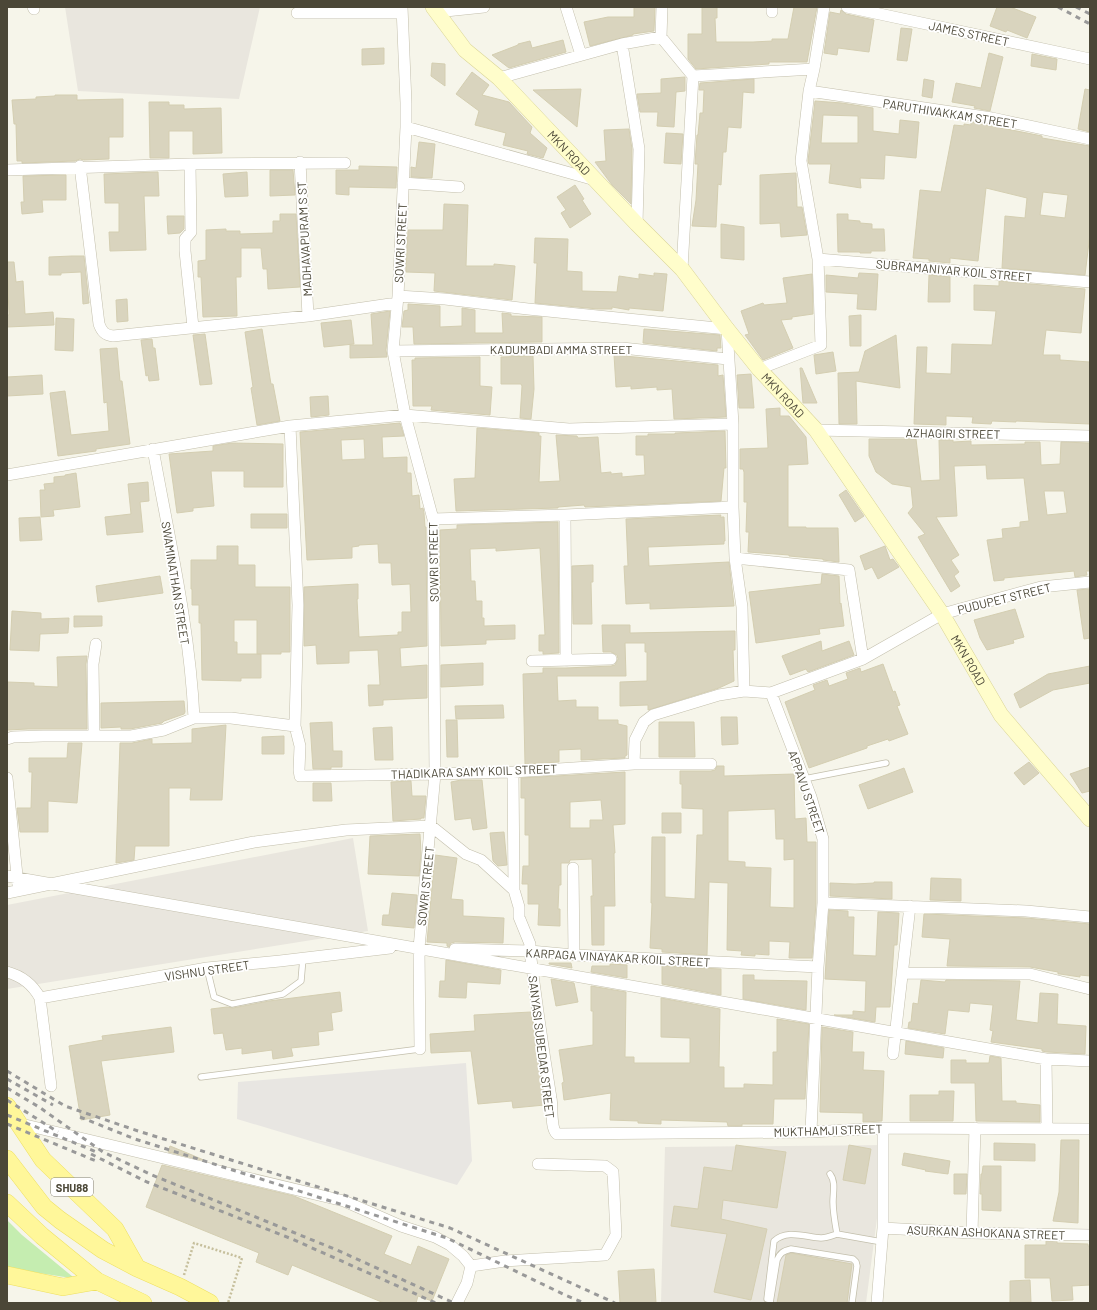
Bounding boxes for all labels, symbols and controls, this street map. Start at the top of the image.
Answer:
street label: JAMES STREET [928,18,1011,48]
street label: PARUTHIVAKKAM STREET [882,95,1018,131]
street label: MKN ROAD [545,127,594,178]
street label: MADHAVAPURAM S ST [294,181,314,297]
street label: SOWRI STREET [391,202,409,283]
street label: SUBRAMANIYAR KOIL STREET [875,256,1033,284]
street label: KADUMBADI AMMA STREET [490,342,632,356]
street label: MKN ROAD [759,370,808,420]
street label: AZHAGIRI STREET [905,425,1001,441]
street label: SWAMINATHAN STREET [159,520,193,646]
street label: SOWRI STREET [425,522,441,602]
street label: PUDUPET STREET [956,580,1052,616]
street label: MKN ROAD [949,632,989,688]
street label: APPAVU STREET [786,748,828,836]
street label: THADIKARA SAMY KOIL STREET [391,761,558,781]
street label: SOWRI STREET [414,845,436,927]
street label: KARPAGA VINAYAKAR KOIL STREET [525,945,711,969]
street label: VISHNU STREET [164,957,251,983]
street label: SANYASI SUBEDAR STREET [526,975,558,1119]
street label: MUKTHAMJI STREET [773,1121,883,1139]
road number: SHU88 [51,1178,93,1196]
street label: ASURKAN ASHOKANA STREET [906,1222,1066,1242]

